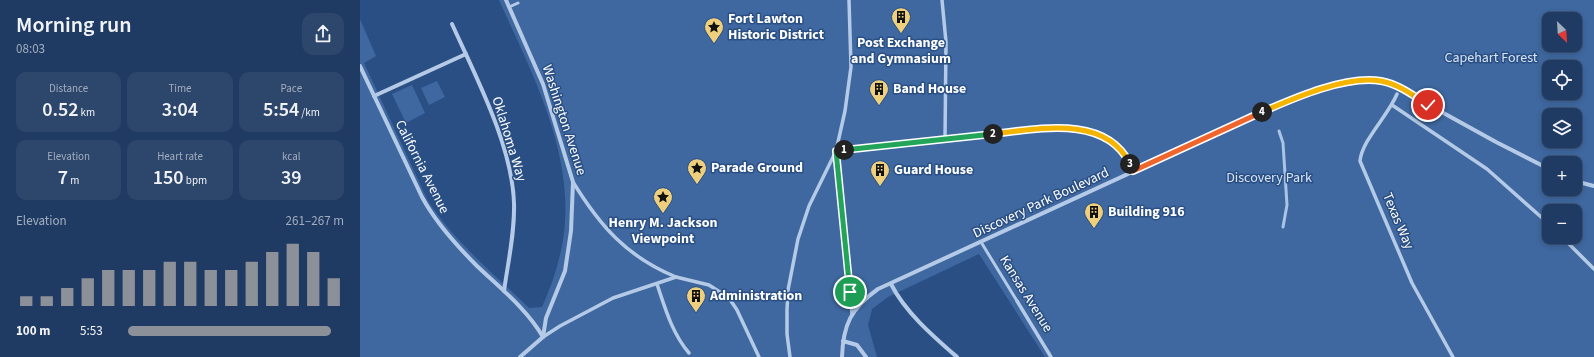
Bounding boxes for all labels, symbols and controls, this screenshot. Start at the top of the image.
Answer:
building icon: Post Exchange and Gymnasium [890,6,912,34]
text: Morning run [16,9,132,41]
place label: Fort Lawton Historic District [728,9,825,45]
north arrow [1542,12,1582,52]
map controls [1542,12,1582,244]
button: share [302,13,344,55]
place icon: Fort Lawton Historic District [703,16,725,44]
place label: Post Exchange and Gymnasium [851,33,951,69]
text: 08:03 [16,40,45,58]
park label: Capehart Forest [1444,48,1538,68]
button: locate [1542,60,1582,100]
street label: Washington Avenue [537,62,591,178]
building icon: Band House [868,78,890,106]
place label: Band House [893,79,966,99]
text: Distance [49,81,88,96]
text: Time [168,81,192,96]
text: Pace [281,81,302,96]
pin [1411,88,1445,122]
street label: Oklahoma Way [487,94,532,184]
icon: check [1417,94,1439,116]
text: 0.52 [42,96,78,124]
text: 3:04 [162,96,198,124]
text: 5:54 [263,96,299,124]
pin: 4 [1252,102,1272,122]
text: 4 [1259,104,1265,119]
text: km [78,105,95,120]
text: /km [299,105,320,120]
button: layers [1542,108,1582,148]
street label: California Avenue [390,117,454,217]
pin: 2 [983,124,1003,144]
text: 2 [990,126,996,141]
pin: 1 [834,140,854,160]
text: 1 [841,142,847,157]
text: Elevation [47,149,90,164]
text: Heart rate [157,149,203,164]
text: kcal [282,149,301,164]
pin: 3 [1120,154,1140,174]
text: 3 [1127,156,1133,171]
button: + [1542,156,1582,196]
place icon: Parade Ground [686,157,708,185]
place label: Parade Ground [711,158,803,178]
building icon: Guard House [869,159,891,187]
place label: Guard House [894,160,973,180]
street label: Discovery Park Boulevard [970,163,1112,243]
text: 7 [58,164,68,192]
text: 150 [153,164,184,192]
text: 39 [281,164,302,192]
park label: Discovery Park [1226,168,1312,188]
text: m [68,173,79,188]
text: bpm [184,173,207,188]
place icon: Henry M. Jackson Viewpoint [652,186,674,214]
street label: Texas Way [1377,190,1419,253]
building icon: Building 916 [1083,201,1105,229]
place label: Building 916 [1108,202,1185,222]
button: − [1542,204,1582,244]
text: Elevation [16,212,67,230]
text: 261–267 m [286,212,344,230]
place label: Henry M. Jackson Viewpoint [609,213,717,249]
street label: Kansas Avenue [994,252,1058,336]
pin [833,275,867,309]
icon: arrive [839,281,861,303]
building icon: Administration [685,285,707,313]
place label: Administration [709,286,802,306]
text: 100 m [16,322,50,340]
text: 5:53 [80,322,103,340]

